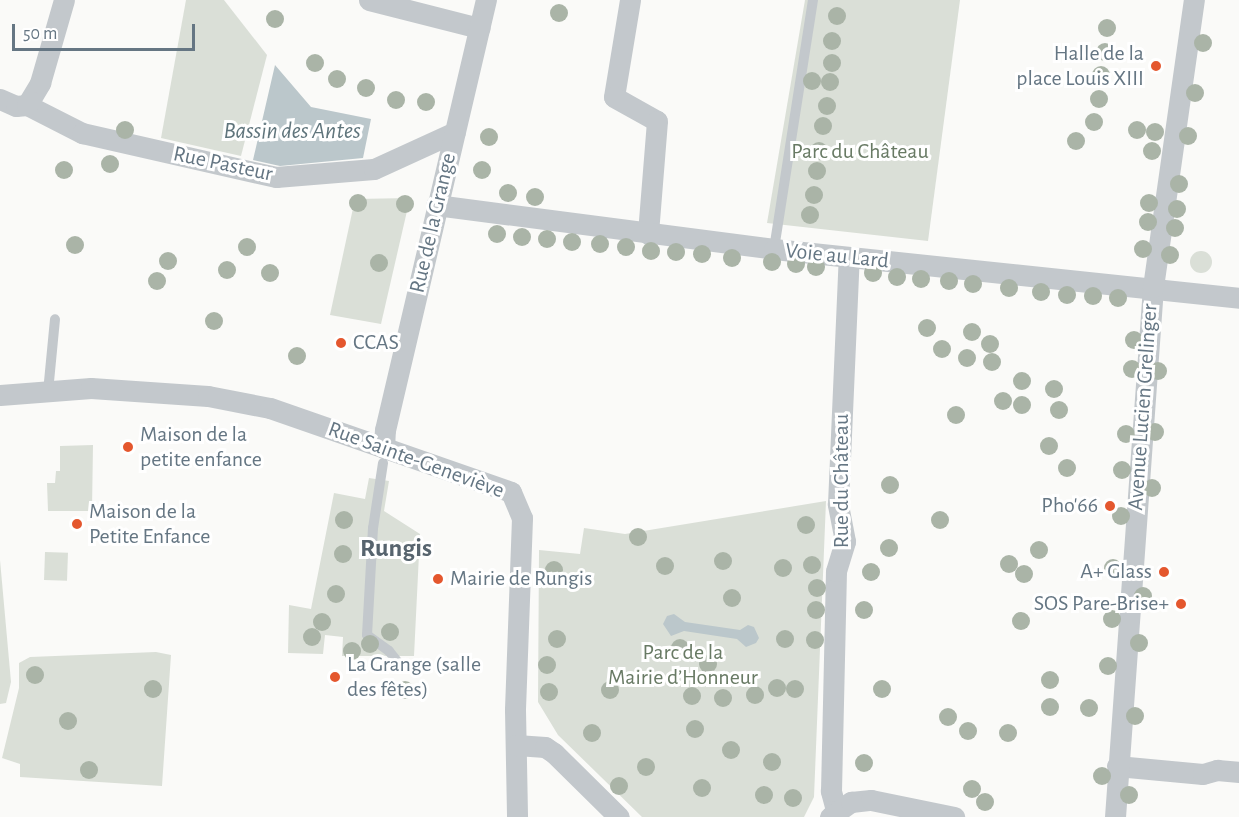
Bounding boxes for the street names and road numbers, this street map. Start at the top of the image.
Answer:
street label: Rue Pasteur [171,141,275,187]
street label: Rue de la Grange [404,150,462,296]
street label: Voie au Lard [784,237,890,275]
street label: Avenue Lucien Grelinger [1123,303,1163,511]
street label: Rue du Château [829,414,855,548]
street label: Rue Sainte-Geneviève [324,416,508,504]

